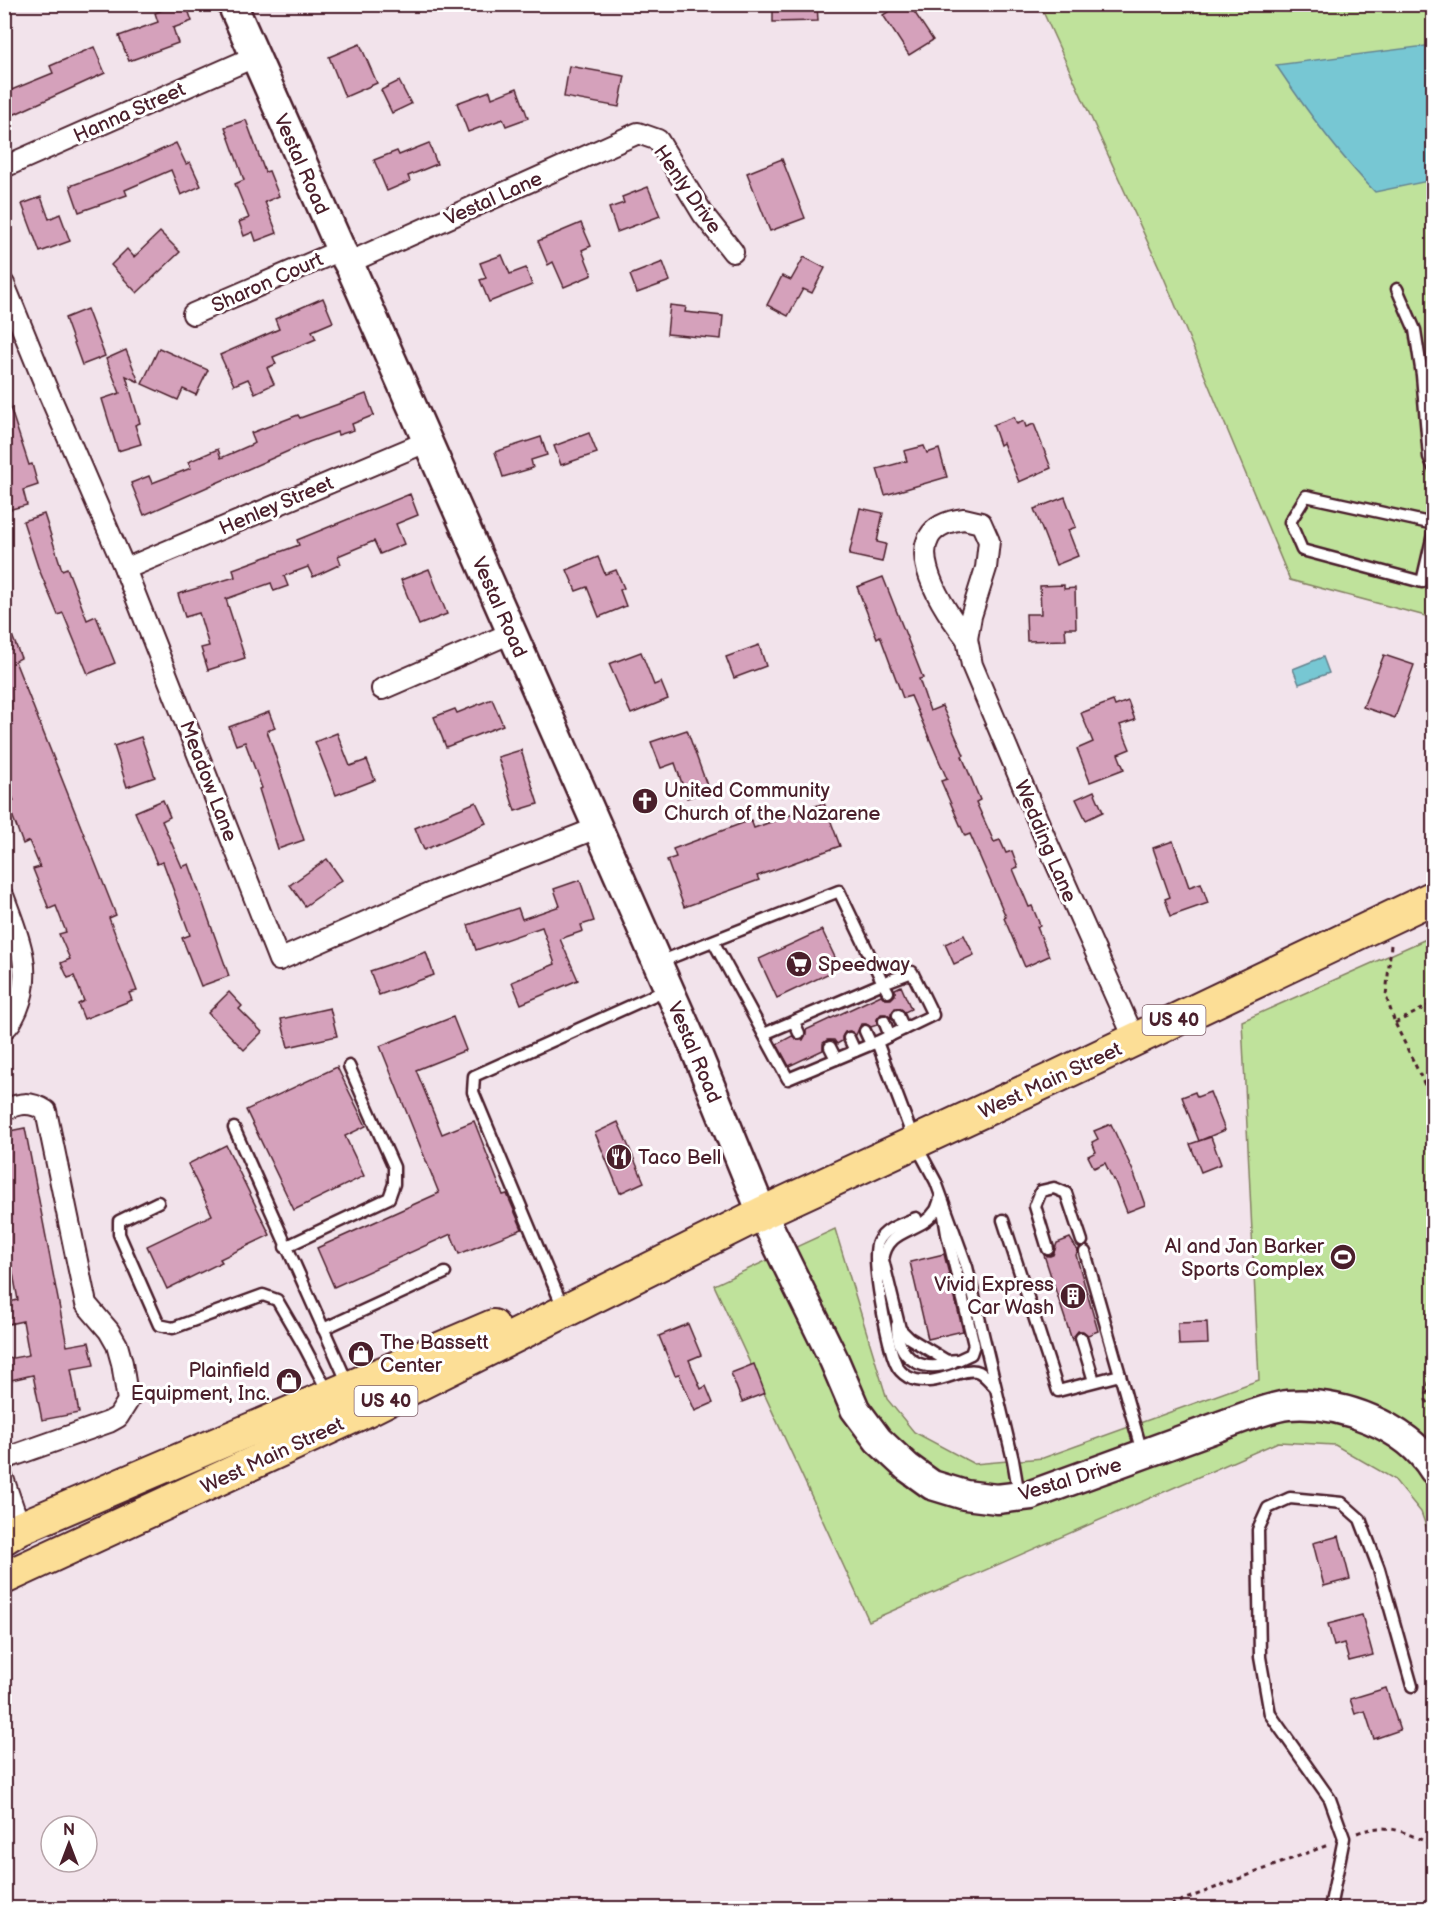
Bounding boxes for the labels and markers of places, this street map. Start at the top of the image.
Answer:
place label: United Community Church of the Nazarene [664,779,881,826]
church icon: United Community Church of the Nazarene [630,786,660,816]
supermarket icon: Speedway [784,949,814,979]
place label: Speedway [818,953,910,977]
restaurant icon: Taco Bell [604,1142,634,1172]
place label: Taco Bell [638,1146,721,1170]
place label: Al and Jan Barker Sports Complex [1165,1235,1325,1282]
sports icon: Al and Jan Barker Sports Complex [1328,1242,1358,1272]
place label: Vivid Express Car Wash [934,1273,1054,1320]
building icon: Vivid Express Car Wash [1058,1281,1088,1311]
place label: The Bassett Center [380,1331,489,1378]
shop icon: The Bassett Center [346,1339,376,1369]
place label: Plainfield Equipment, Inc. [131,1359,270,1406]
shop icon: Plainfield Equipment, Inc. [274,1366,304,1396]

